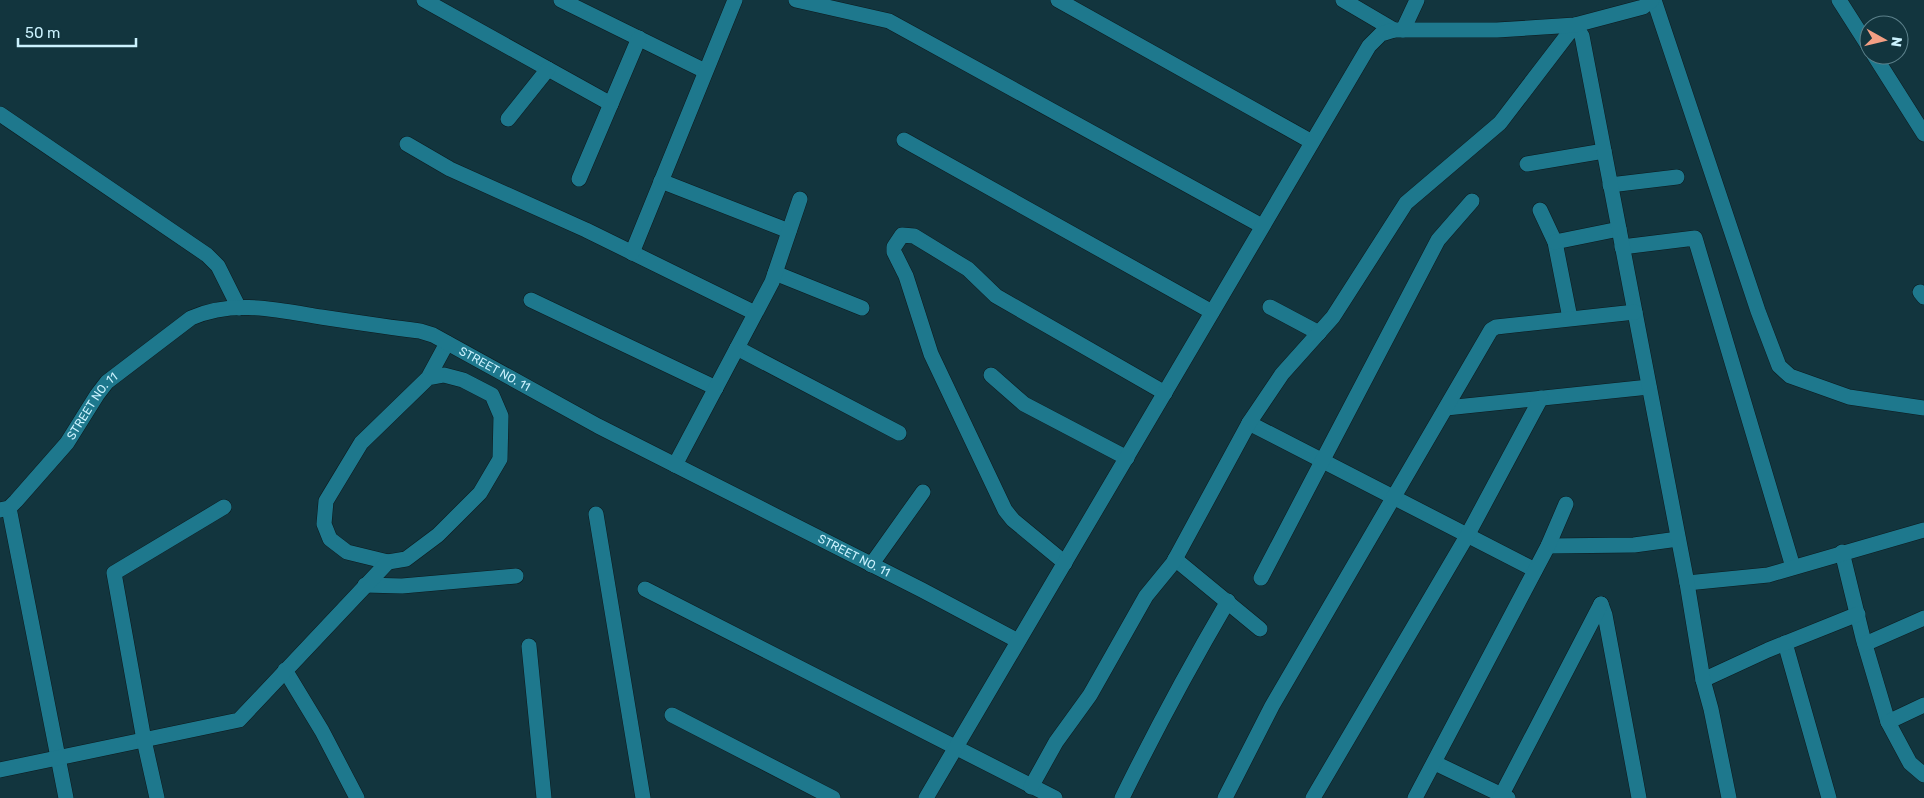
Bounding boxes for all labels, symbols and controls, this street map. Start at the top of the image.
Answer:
scale bar [18,15,135,47]
north arrow [1859,15,1909,65]
text: 50 m [25,24,60,42]
text: N [1887,36,1905,48]
street label: STREET NO. 11 [457,344,533,394]
street label: STREET NO. 11 [64,370,120,442]
street label: STREET NO. 11 [816,532,892,580]

